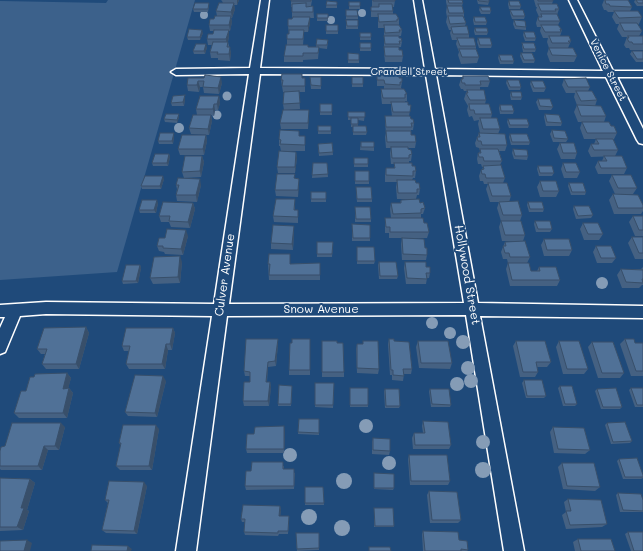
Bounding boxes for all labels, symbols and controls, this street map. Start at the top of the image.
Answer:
street label: Venice Street [587,37,629,103]
street label: Crandell Street [371,66,447,78]
street label: Hollywood Street [451,224,483,326]
street label: Culver Avenue [212,233,238,317]
street label: Snow Avenue [283,302,359,316]

